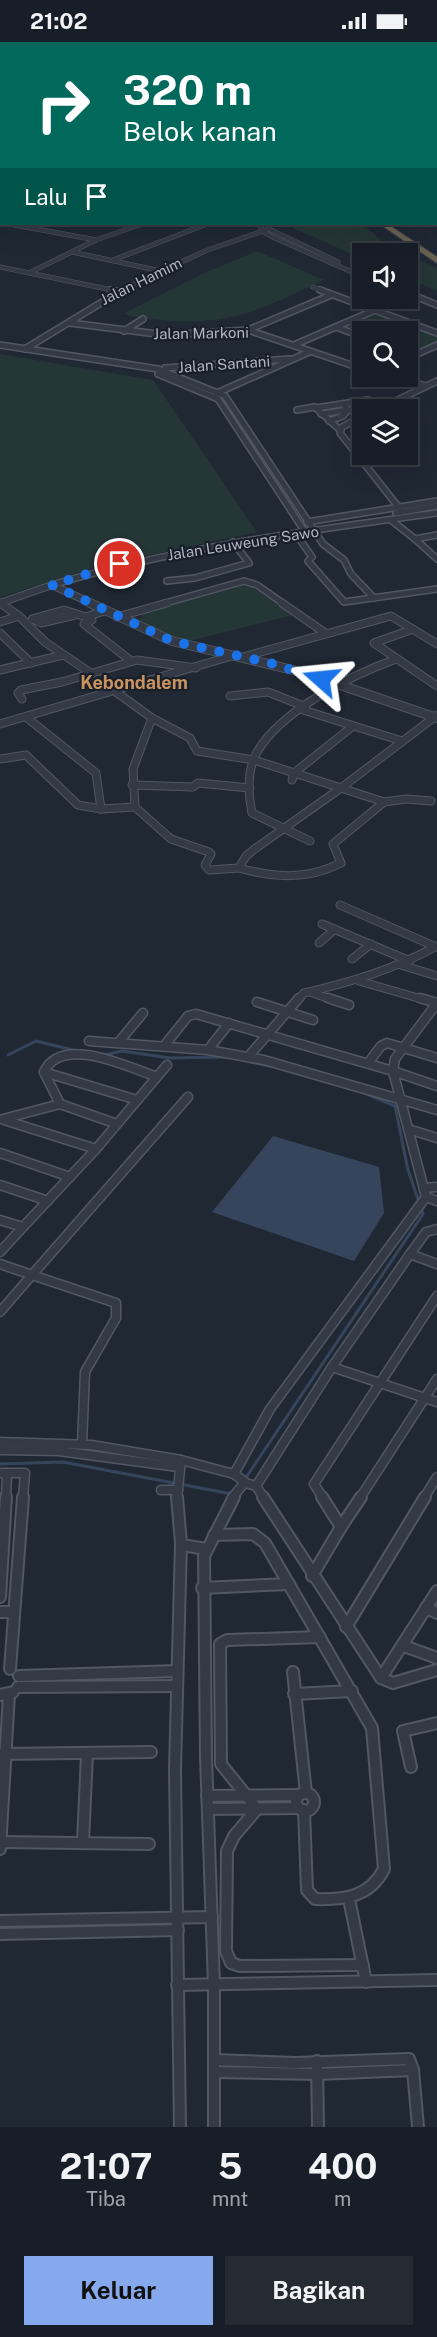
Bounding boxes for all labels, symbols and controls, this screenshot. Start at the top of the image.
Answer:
text: 21:02 [30,8,87,34]
text: 320 m [123,65,252,114]
icon: right [24,66,102,144]
text: Belok kanan [123,115,277,147]
icon: arrive [80,180,113,213]
text: Lalu [24,184,68,210]
map controls [352,243,418,465]
button: sound [352,243,418,309]
street label: Jalan Hamim [97,254,185,308]
button: search [352,321,418,387]
street label: Jalan Markoni [153,324,249,342]
street label: Jalan Santani [177,352,271,376]
button: layers [352,399,418,465]
street label: Jalan Leuweung Sawo [166,523,320,563]
pin [94,538,145,589]
icon: arrive [103,547,136,580]
position arrow [289,647,353,711]
district label: Kebondalem [80,672,188,693]
text: 21:07 [59,2145,153,2187]
text: 5 [218,2145,242,2187]
text: 400 [308,2145,378,2187]
text: Tiba [86,2187,126,2211]
text: mnt [212,2187,248,2211]
text: m [334,2187,351,2211]
button: Keluar [24,2256,213,2325]
button: Bagikan [225,2256,413,2325]

